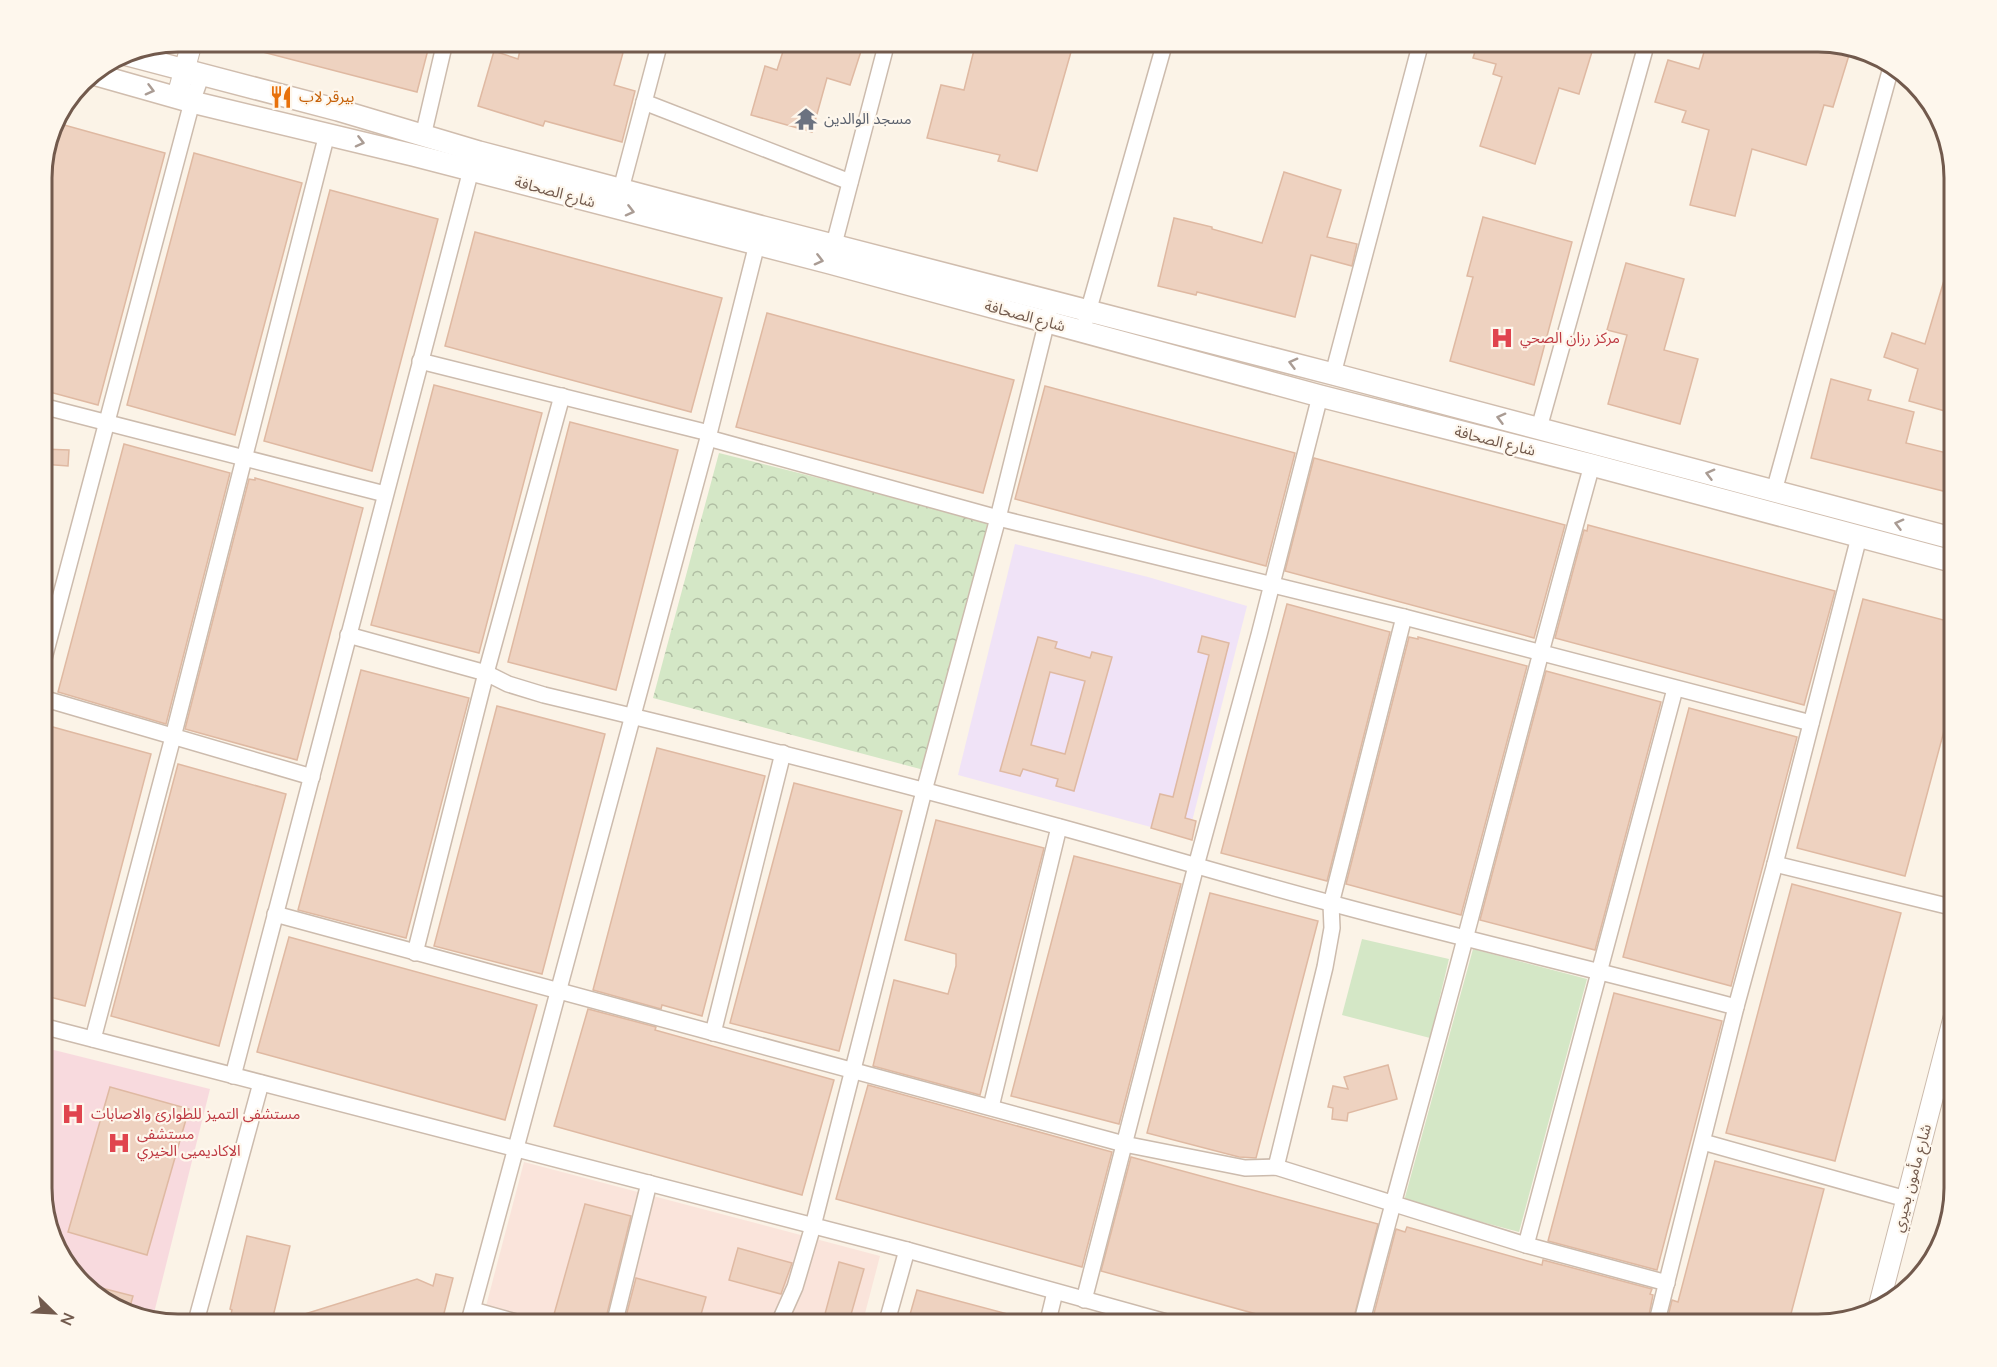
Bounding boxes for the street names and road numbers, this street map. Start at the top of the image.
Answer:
street label: شارع الصحافة [512,172,598,214]
street label: شارع الصحافة [982,296,1068,338]
street label: شارع الصحافة [1452,421,1538,463]
street label: شارع مأمون بحيري [1888,1122,1938,1235]

